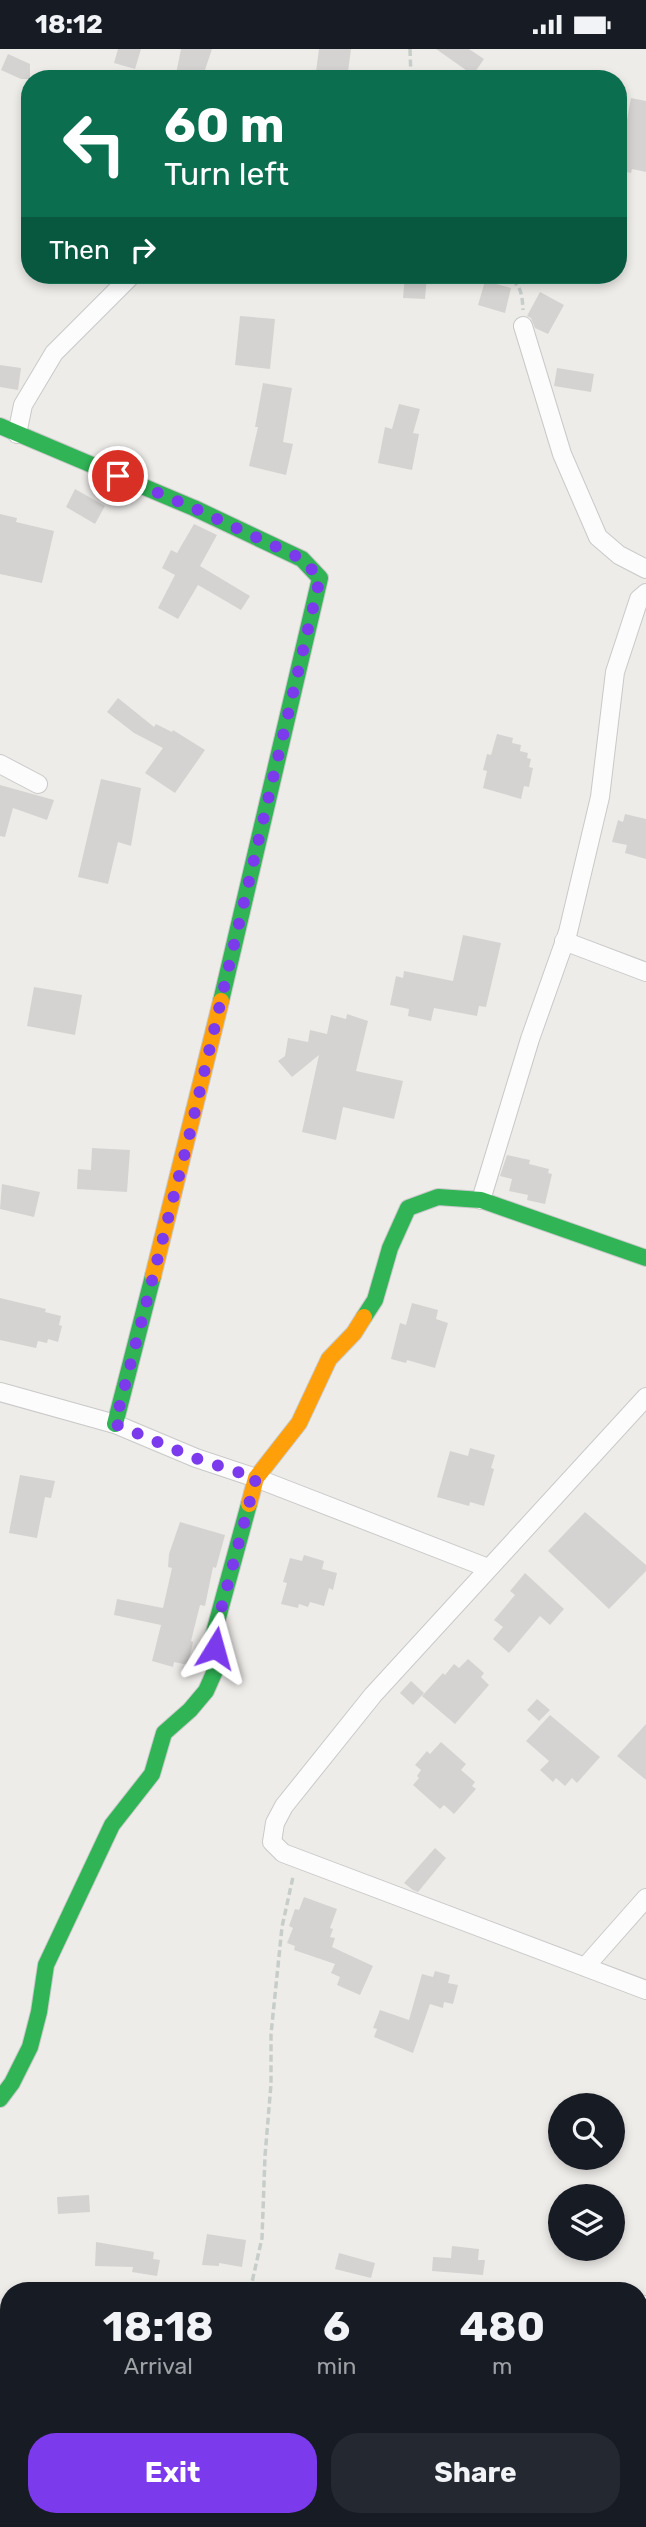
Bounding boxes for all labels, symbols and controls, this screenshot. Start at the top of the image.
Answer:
text: 18:12 [35,9,103,40]
text: 60 m [164,96,285,154]
icon: left [49,98,140,189]
text: Turn left [164,155,289,193]
icon: right [124,231,162,269]
text: Then [49,235,110,266]
pin [88,446,148,506]
icon: arrive [99,457,137,495]
position arrow [178,1611,252,1685]
map controls [548,2093,625,2261]
button: search [548,2093,625,2170]
button: layers [548,2184,625,2261]
text: 18:18 [103,2302,214,2352]
text: 6 [323,2302,350,2352]
text: 480 [459,2302,545,2352]
text: Arrival [124,2352,193,2380]
text: min [317,2352,357,2380]
text: m [492,2352,512,2380]
button: Exit [28,2433,317,2513]
button: Share [331,2433,620,2513]

